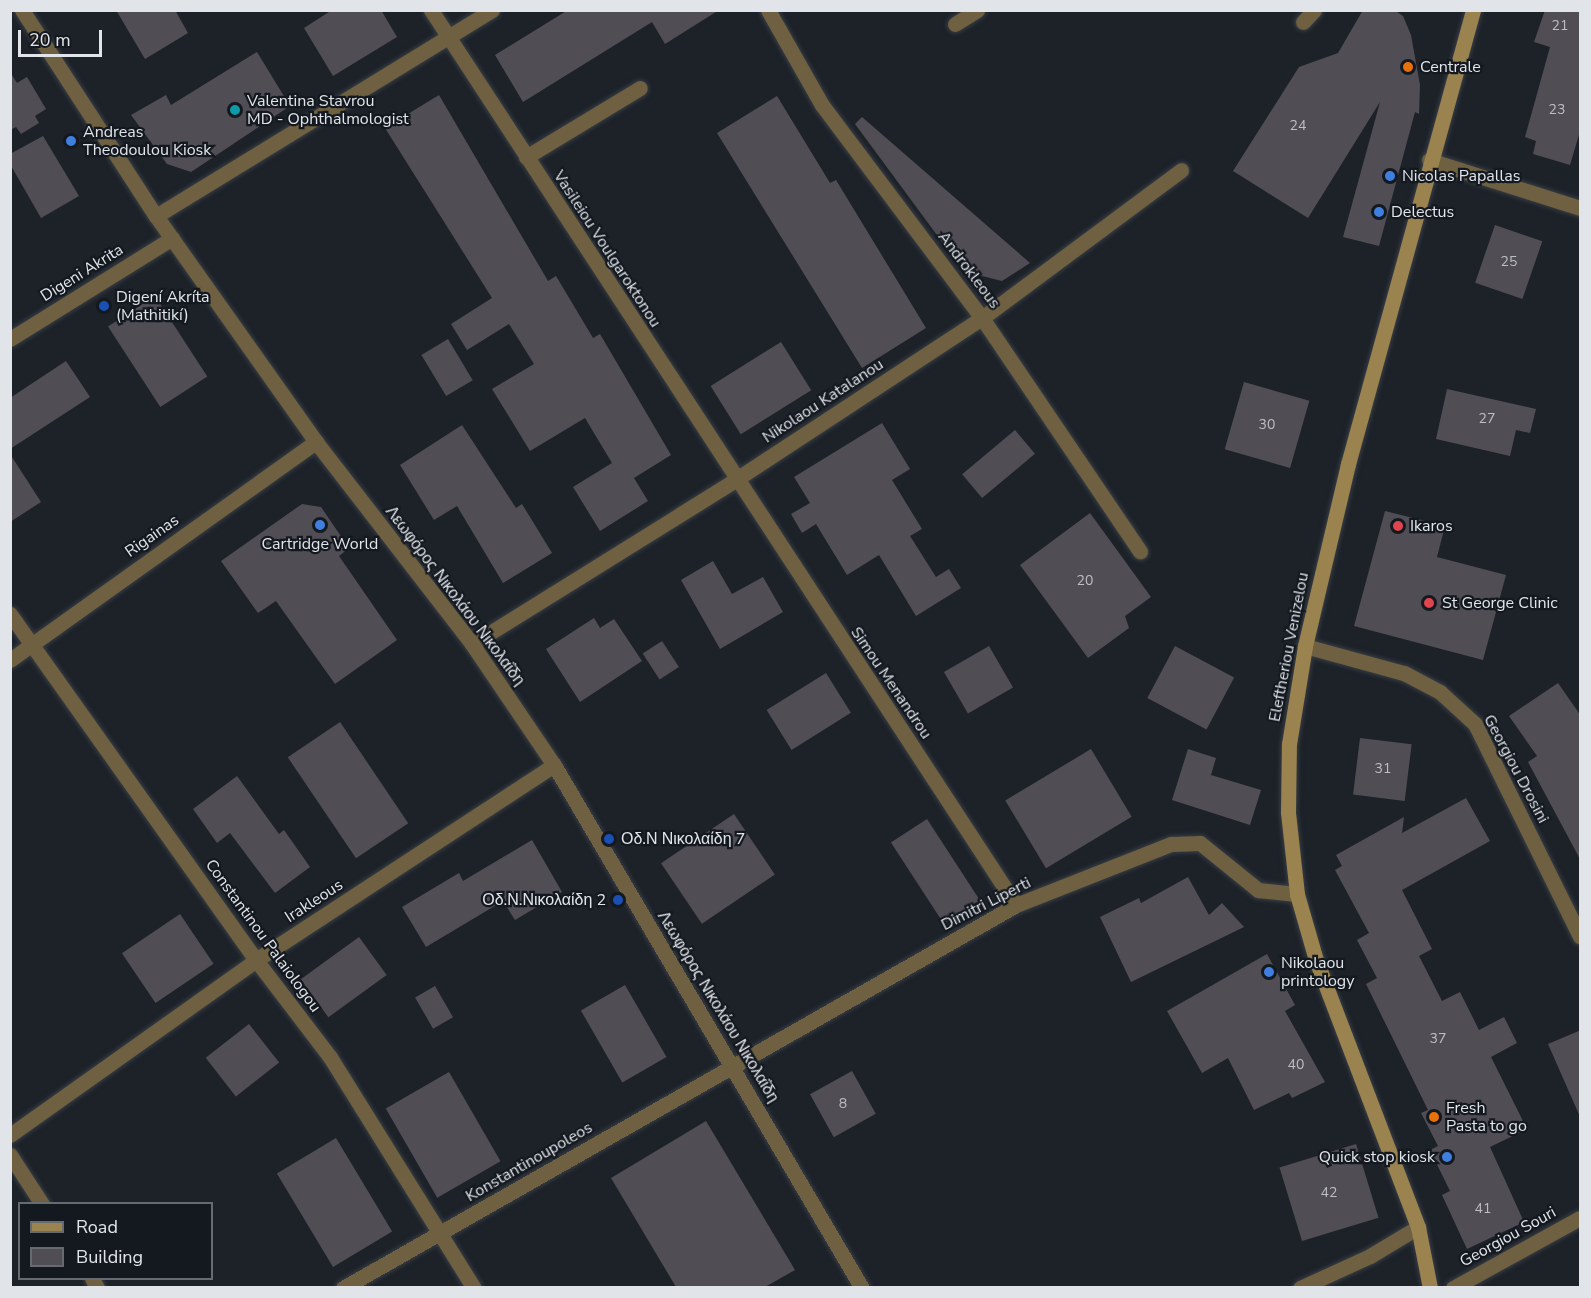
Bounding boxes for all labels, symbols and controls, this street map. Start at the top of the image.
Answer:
scale bar [21,18,105,56]
house number: 21 [1552,18,1568,34]
text: 20 m [29,28,71,52]
place label: Centrale [1420,57,1481,77]
marker: Centrale [1401,60,1415,74]
place label: Valentina Stavrou MD - Ophthalmologist [247,91,409,129]
house number: 23 [1549,102,1565,118]
marker: Valentina Stavrou MD - Ophthalmologist [228,103,242,117]
house number: 24 [1290,118,1306,134]
place label: Andreas Theodoulou Kiosk [83,122,211,160]
marker: Andreas Theodoulou Kiosk [64,134,78,148]
place label: Nicolas Papallas [1402,166,1520,186]
street label: Vasileiou Voulgaroktonou [549,167,665,331]
marker: Nicolas Papallas [1383,169,1397,183]
place label: Delectus [1391,202,1454,222]
marker: Delectus [1372,205,1386,219]
street label: Androkleous [934,228,1004,312]
street label: Digeni Akrita [37,240,127,306]
house number: 25 [1501,254,1517,270]
place label: Digení Akríta (Mathitikí) [116,287,210,325]
marker: Digení Akríta (Mathitikí) [97,299,111,313]
street label: Nikolaou Katalanou [759,355,887,447]
house number: 27 [1479,411,1495,427]
house number: 30 [1259,417,1275,433]
street label: Λεωφόρος Νικολάου Νικολαΐδη [381,503,529,689]
street label: Rigainas [121,511,183,561]
place label: Ikaros [1410,516,1453,536]
marker: Cartridge World [313,518,327,532]
marker: Ikaros [1391,519,1405,533]
place label: Cartridge World [262,534,378,554]
street label: Eleftheriou Venizelou [1265,571,1313,723]
house number: 20 [1077,573,1093,589]
place label: St George Clinic [1442,593,1558,613]
marker: St George Clinic [1420,594,1438,612]
street label: Simou Menandrou [846,623,936,743]
street label: Georgiou Drosini [1479,711,1553,827]
house number: 31 [1375,761,1391,777]
place label: Οδ.Ν Νικολαίδη 7 [621,829,745,849]
marker: Οδ.Ν Νικολαίδη 7 [602,832,616,846]
street label: Constantinou Palaiologou [201,856,325,1016]
street label: Dimitri Liperti [938,873,1034,935]
street label: Irakleous [282,875,346,927]
place label: Οδ.Ν.Νικολαίδη 2 [482,890,606,910]
marker: Οδ.Ν.Νικολαίδη 2 [611,893,625,907]
street label: Λεωφόρος Νικολάου Νικολαΐδη [653,908,783,1106]
place label: Nikolaou printology [1281,953,1354,991]
marker: Nikolaou printology [1262,965,1276,979]
house number: 37 [1430,1031,1446,1047]
house number: 40 [1288,1057,1304,1073]
house number: 8 [839,1096,847,1112]
place label: Fresh Pasta to go [1446,1098,1527,1136]
marker: Fresh Pasta to go [1427,1110,1441,1124]
street label: Konstantinoupoleos [462,1118,596,1206]
place label: Quick stop kiosk [1319,1147,1435,1167]
marker: Quick stop kiosk [1440,1150,1454,1164]
house number: 42 [1321,1185,1337,1201]
house number: 41 [1475,1201,1491,1217]
legend [18,1202,213,1280]
street label: Georgiou Souri [1457,1203,1559,1271]
text: Road [76,1215,118,1239]
text: Building [76,1245,143,1269]

